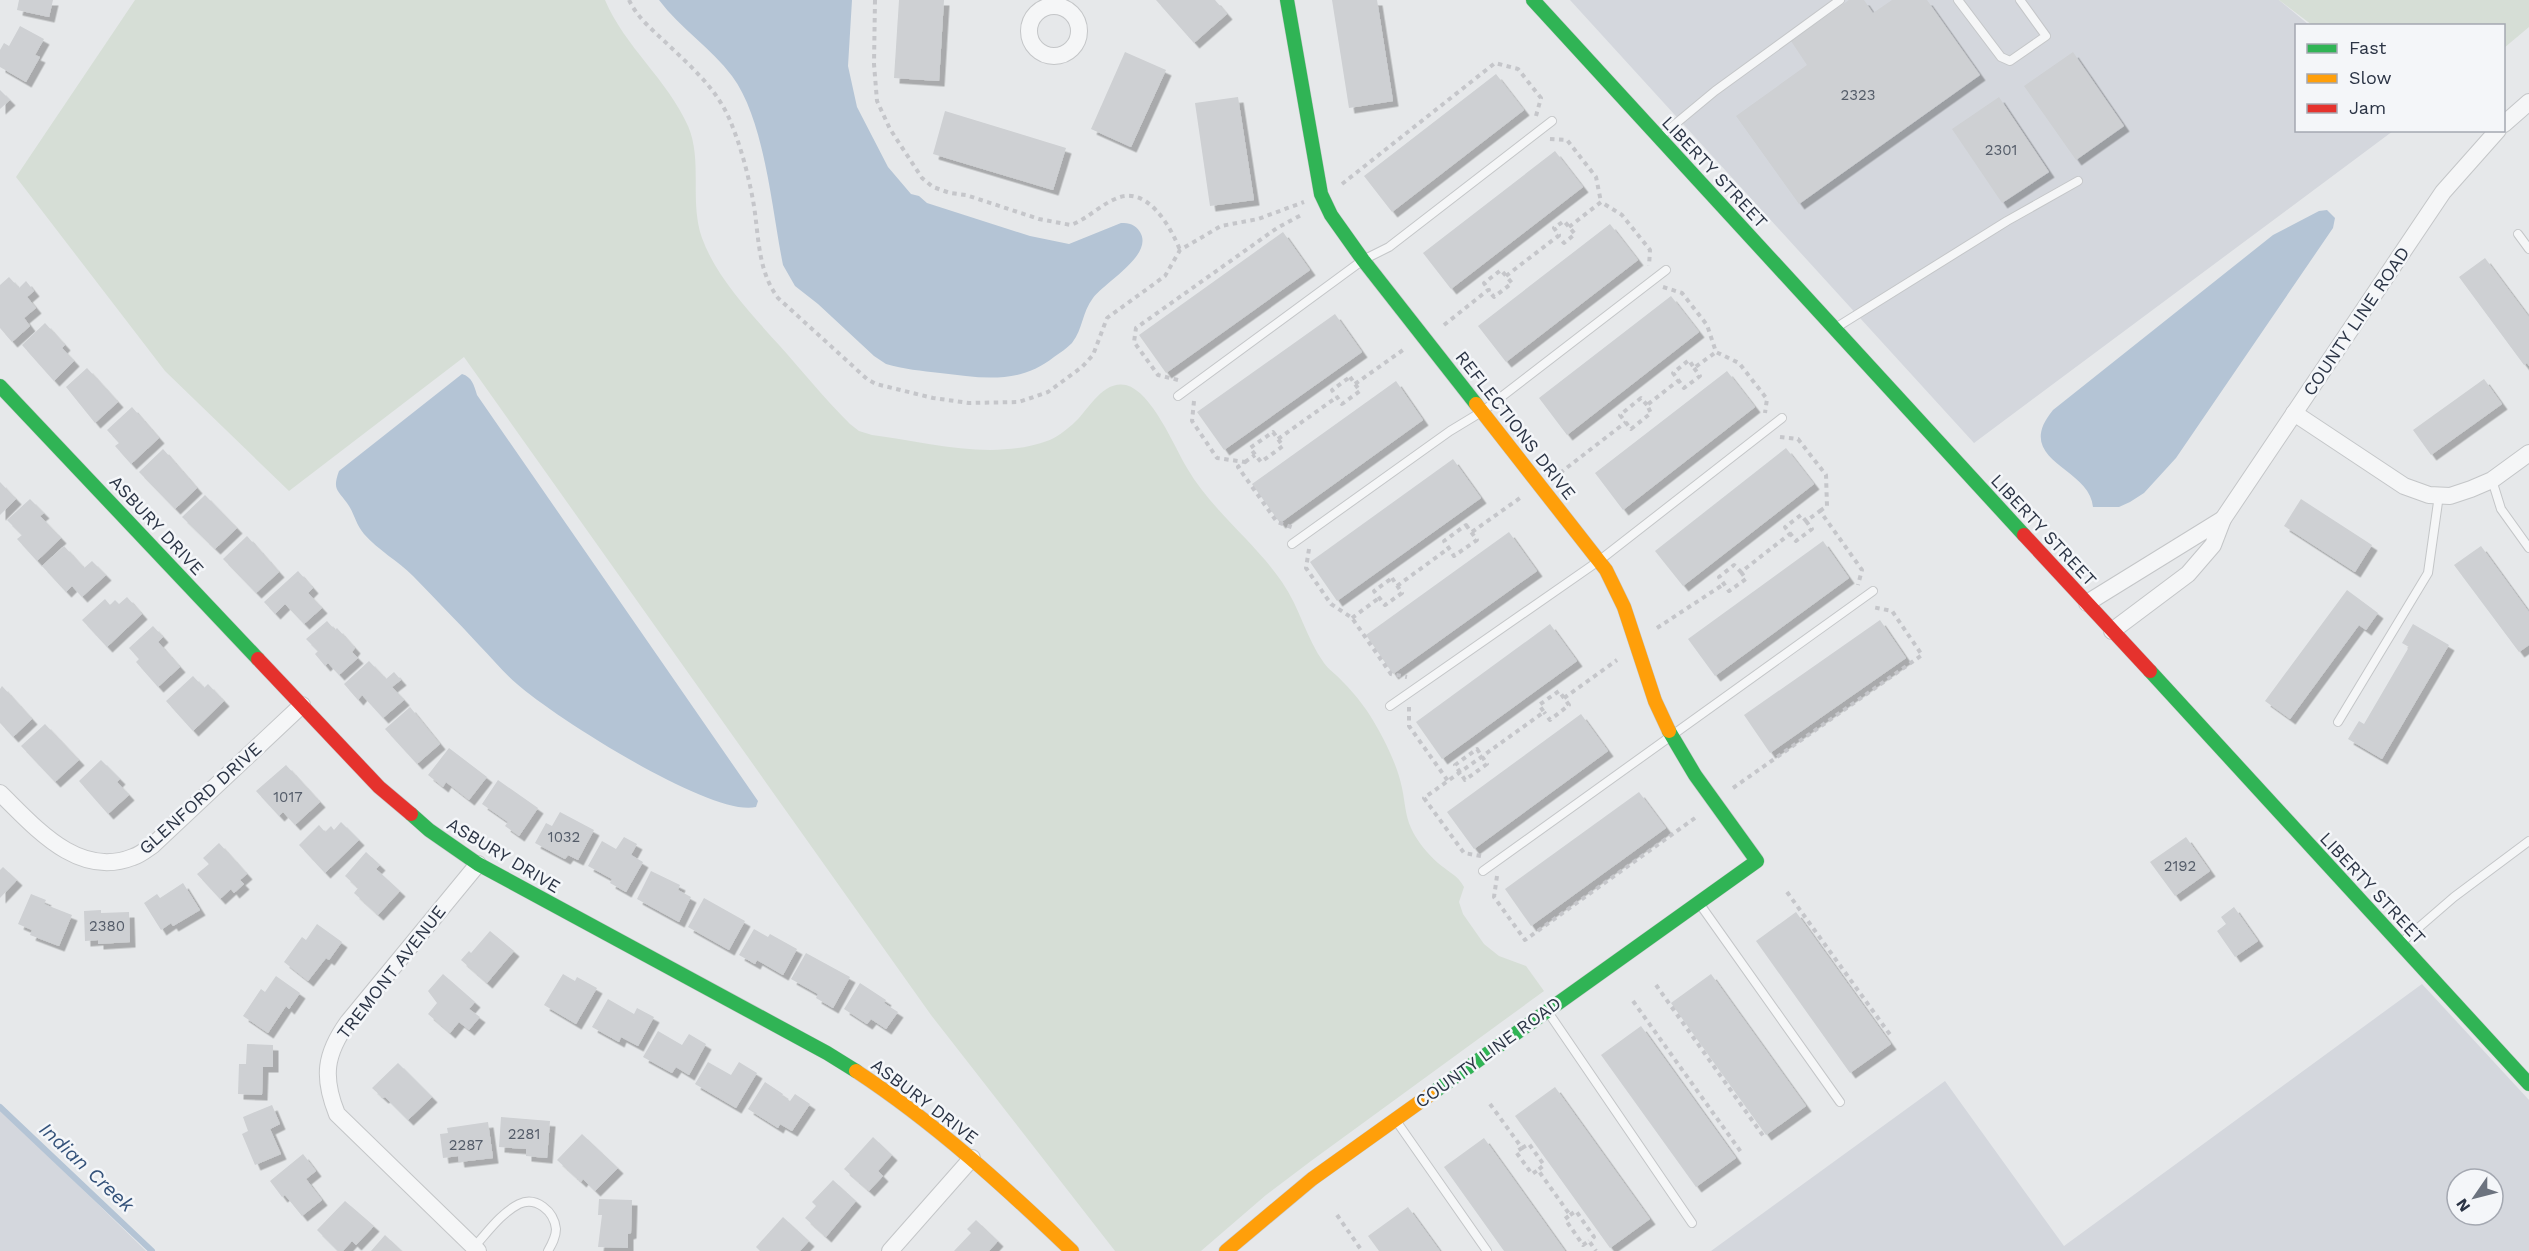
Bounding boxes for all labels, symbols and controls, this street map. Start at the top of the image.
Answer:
legend [2295,24,2505,132]
text: Fast [2349,37,2387,58]
text: Slow [2349,67,2392,88]
house number: 2323 [1841,86,1875,104]
text: Jam [2349,97,2386,118]
street label: LIBERTY STREET [1658,112,1772,232]
house number: 2301 [1985,141,2017,159]
street label: COUNTY LINE ROAD [2298,243,2414,399]
street label: REFLECTIONS DRIVE [1451,347,1581,503]
street label: LIBERTY STREET [1987,470,2101,590]
street label: ASBURY DRIVE [106,471,208,579]
street label: GLENFORD DRIVE [135,738,265,858]
house number: 1017 [273,788,303,806]
street label: ASBURY DRIVE [444,813,564,897]
house number: 1032 [548,828,580,846]
street label: LIBERTY STREET [2316,828,2430,948]
house number: 2192 [2164,857,2196,875]
street label: TREMONT AVENUE [332,901,450,1043]
house number: 2380 [89,917,125,935]
street label: COUNTY LINE ROAD [1411,992,1565,1112]
street label: ASBURY DRIVE [867,1054,983,1148]
water label: Indian Creek [35,1117,140,1218]
house number: 2281 [508,1125,540,1143]
house number: 2287 [449,1136,483,1154]
north arrow [2445,1167,2505,1227]
text: N [2452,1195,2474,1216]

